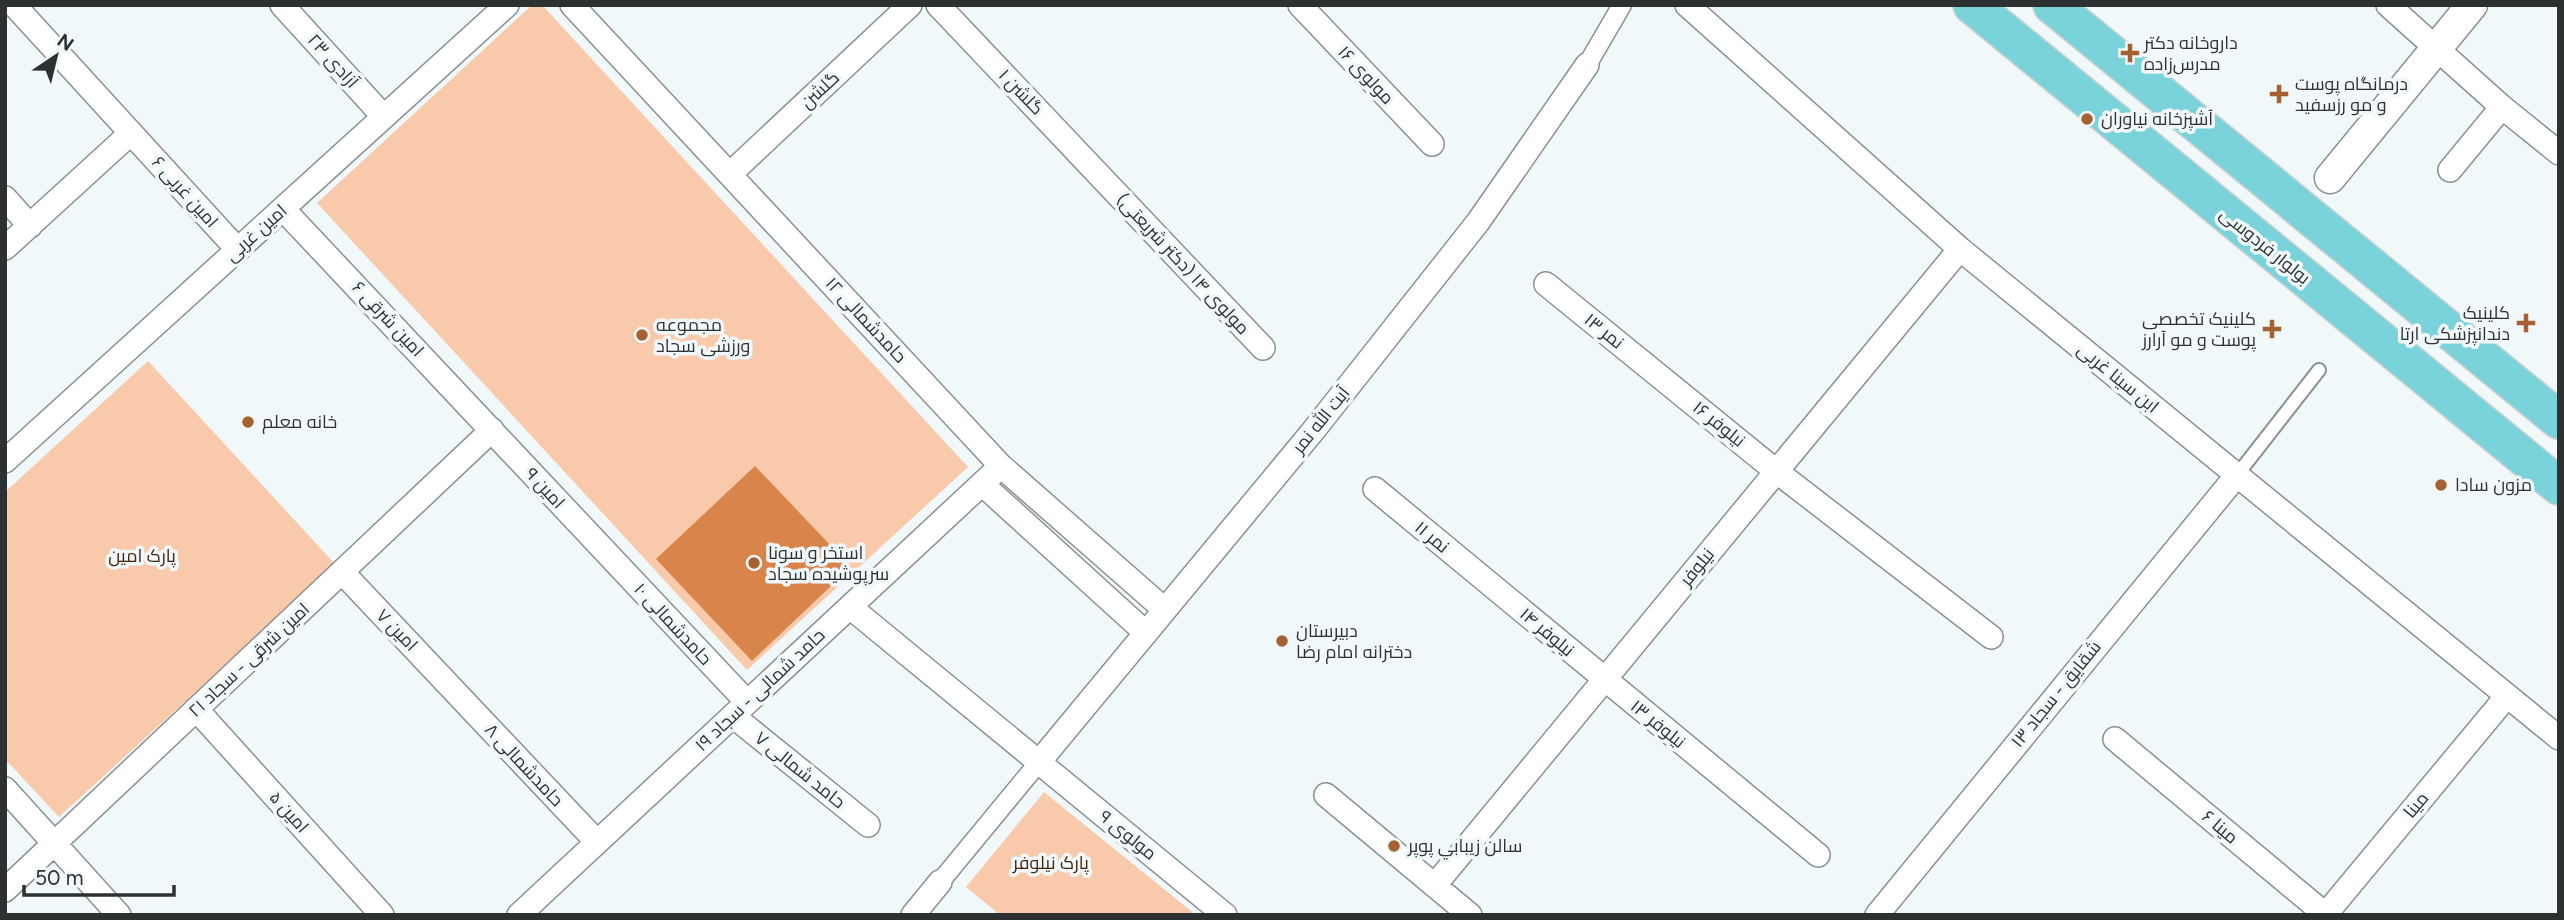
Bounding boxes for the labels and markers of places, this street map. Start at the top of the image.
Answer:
place label: داروخانه دکتر مدرس‌زاده [2143,32,2238,75]
marker: داروخانه دکتر مدرس‌زاده [2122,45,2138,61]
place label: درمانگاه پوست و مو رزسفید [2295,73,2408,116]
marker: درمانگاه پوست و مو رزسفید [2269,84,2289,104]
place label: آشپزخانه نیاوران [2101,108,2213,131]
marker: آشپزخانه نیاوران [2079,111,2095,127]
place label: کلینیک دندانپزشکی ارتا [2400,302,2510,346]
place label: کلینیک تخصصی پوست و مو آرارز [2141,308,2256,352]
marker: کلینیک دندانپزشکی ارتا [2516,313,2536,333]
place label: مجموعه ورزشی سجاد [656,314,750,357]
marker: کلینیک تخصصی پوست و مو آرارز [2262,319,2282,339]
marker: مجموعه ورزشی سجاد [634,327,650,343]
place label: خانه معلم [262,411,337,434]
marker: خانه معلم [240,414,256,430]
place label: مزون سادا [2455,474,2532,496]
marker: مزون سادا [2433,477,2449,493]
place label: استخر و سونا سرپوشیده سجاد [768,542,889,586]
marker: استخر و سونا سرپوشیده سجاد [746,555,762,571]
place label: دبیرستان دخترانه امام رضا [1296,620,1412,664]
marker: دبیرستان دخترانه امام رضا [1274,633,1290,649]
place label: سالن زيبابي پوپر [1407,835,1522,860]
marker: سالن زيبابي پوپر [1386,838,1402,854]

